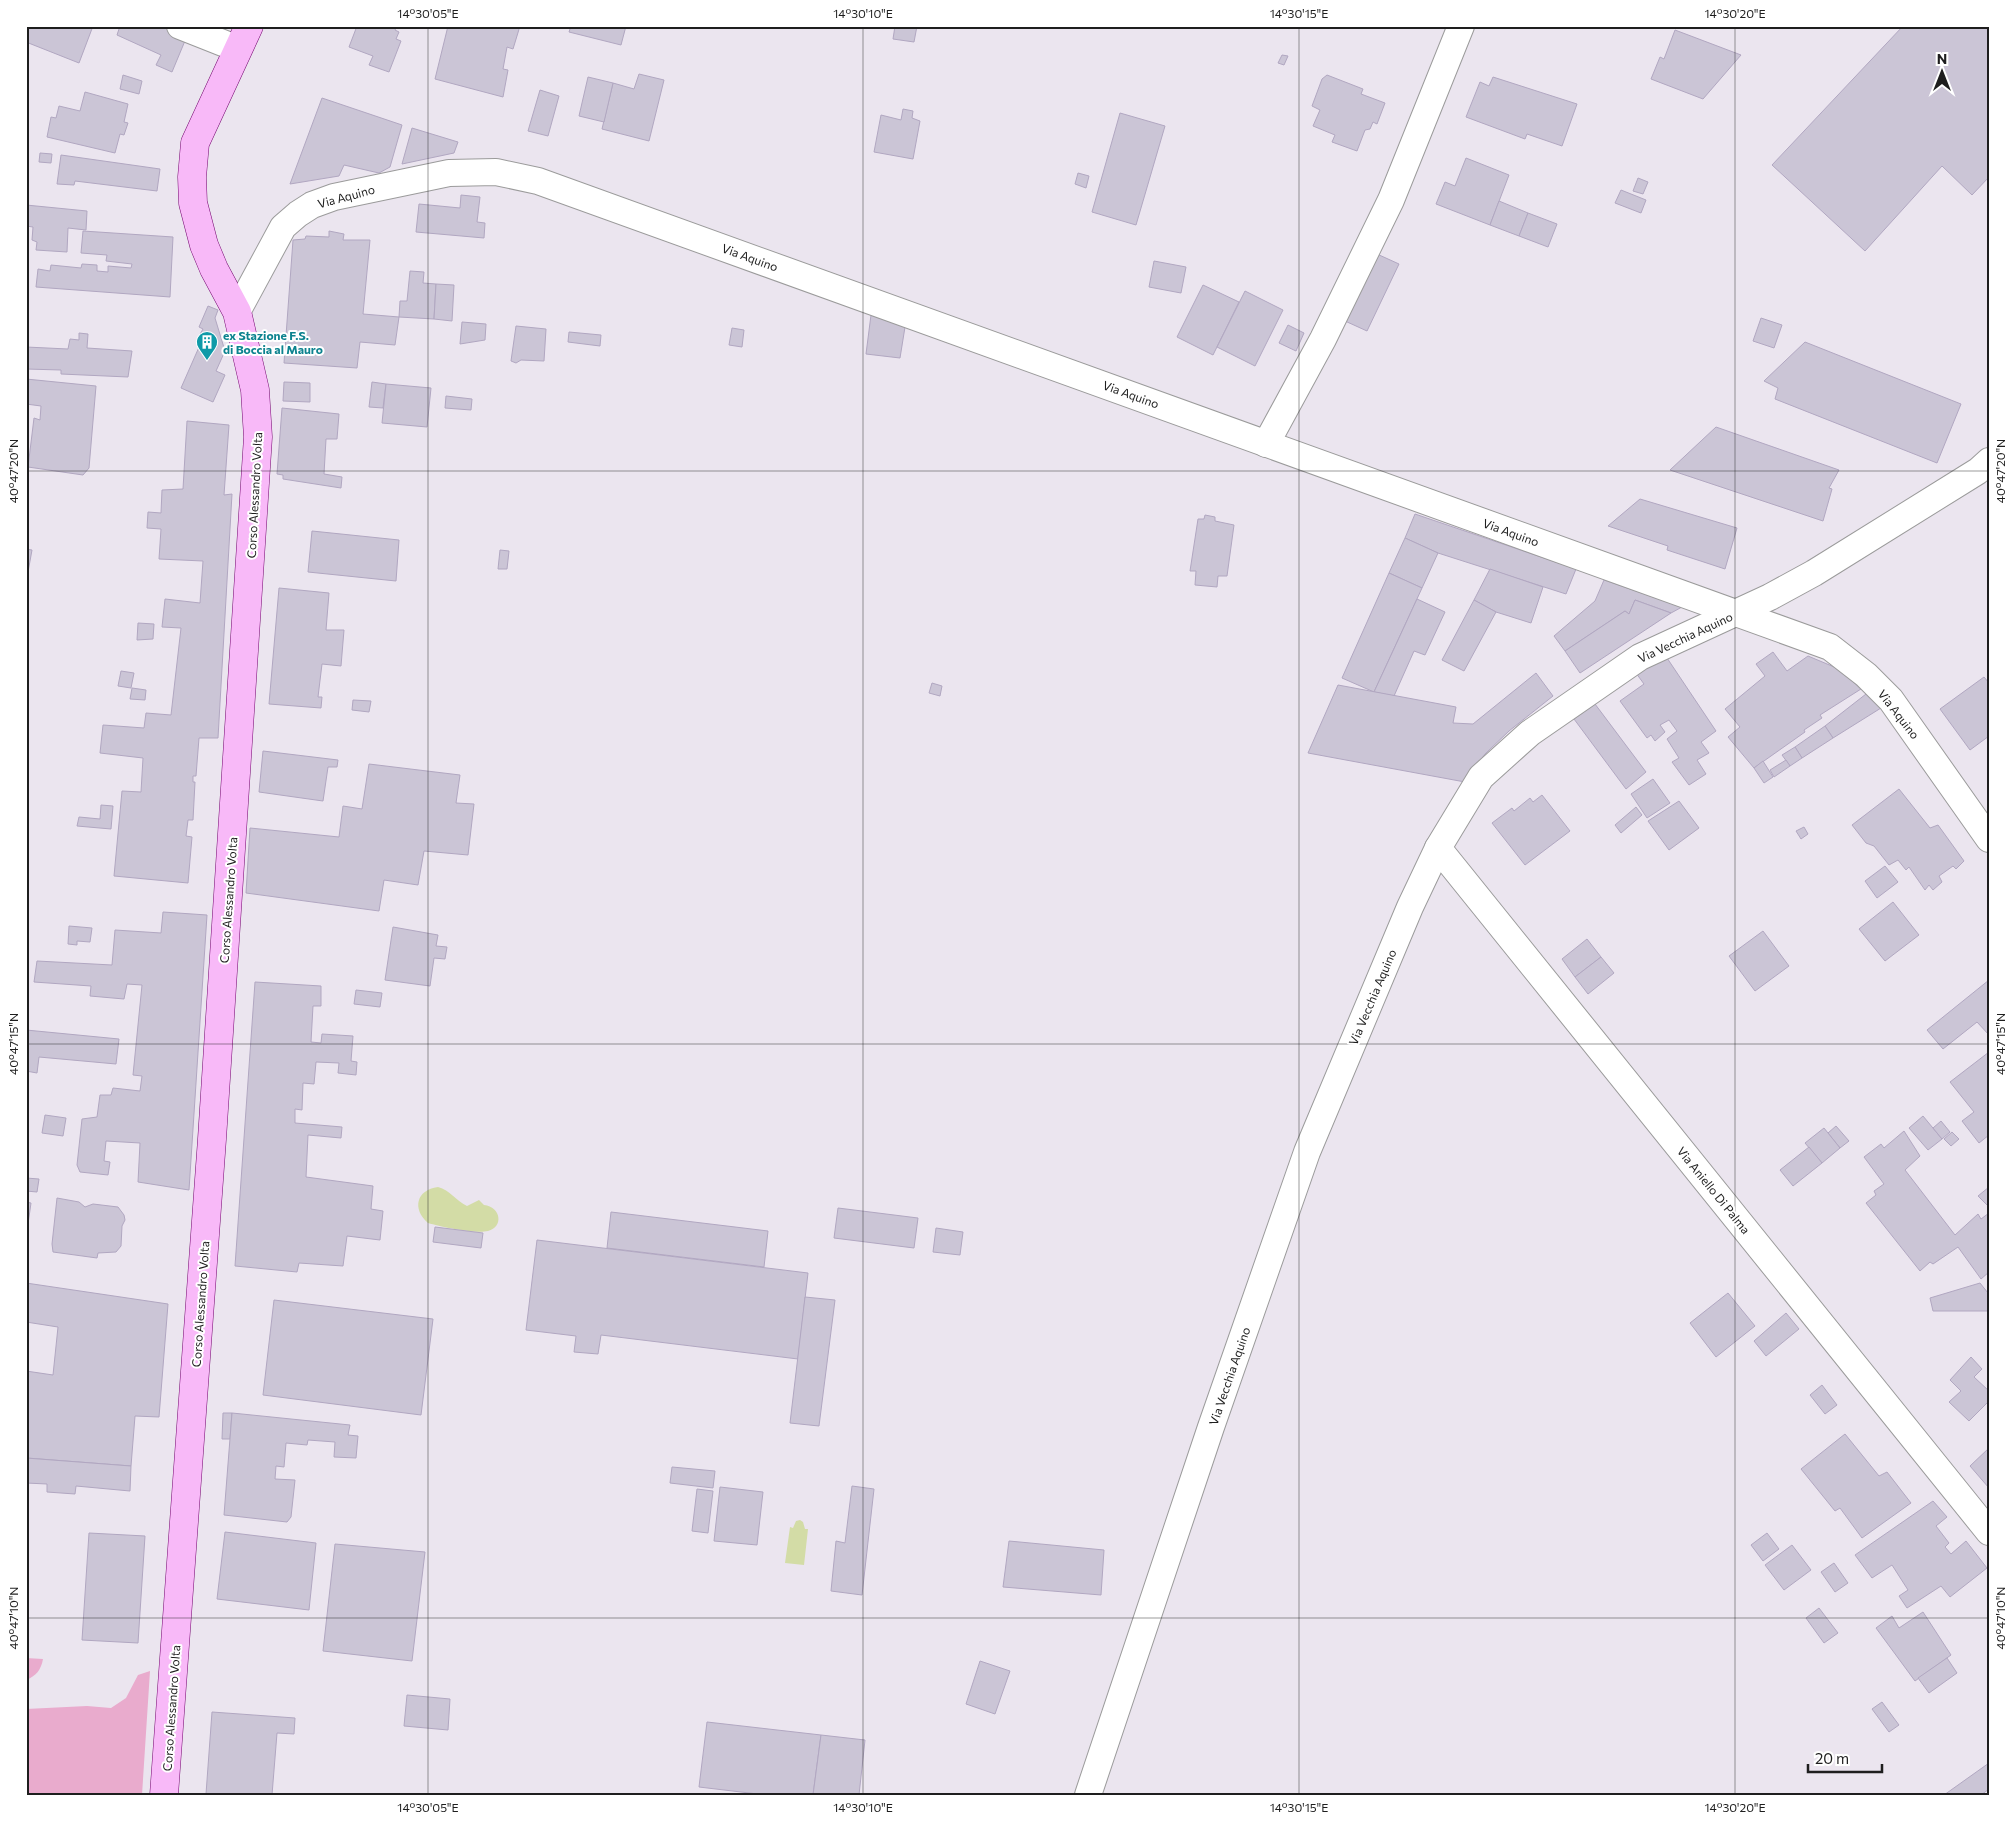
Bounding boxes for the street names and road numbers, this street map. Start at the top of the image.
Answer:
street label: Via Aquino [316,182,376,210]
street label: Via Aquino [720,240,780,274]
street label: Via Aquino [1101,377,1161,411]
street label: Corso Alessandro Volta [244,432,264,558]
street label: Via Aquino [1481,515,1541,549]
street label: Via Vecchia Aquino [1635,609,1735,665]
street label: Via Aquino [1875,687,1923,741]
street label: Corso Alessandro Volta [217,836,239,964]
street label: Via Vecchia Aquino [1345,947,1399,1047]
street label: Via Aniello Di Palma [1675,1144,1753,1236]
street label: Corso Alessandro Volta [189,1240,211,1368]
street label: Via Vecchia Aquino [1206,1325,1252,1427]
street label: Corso Alessandro Volta [160,1644,182,1772]

